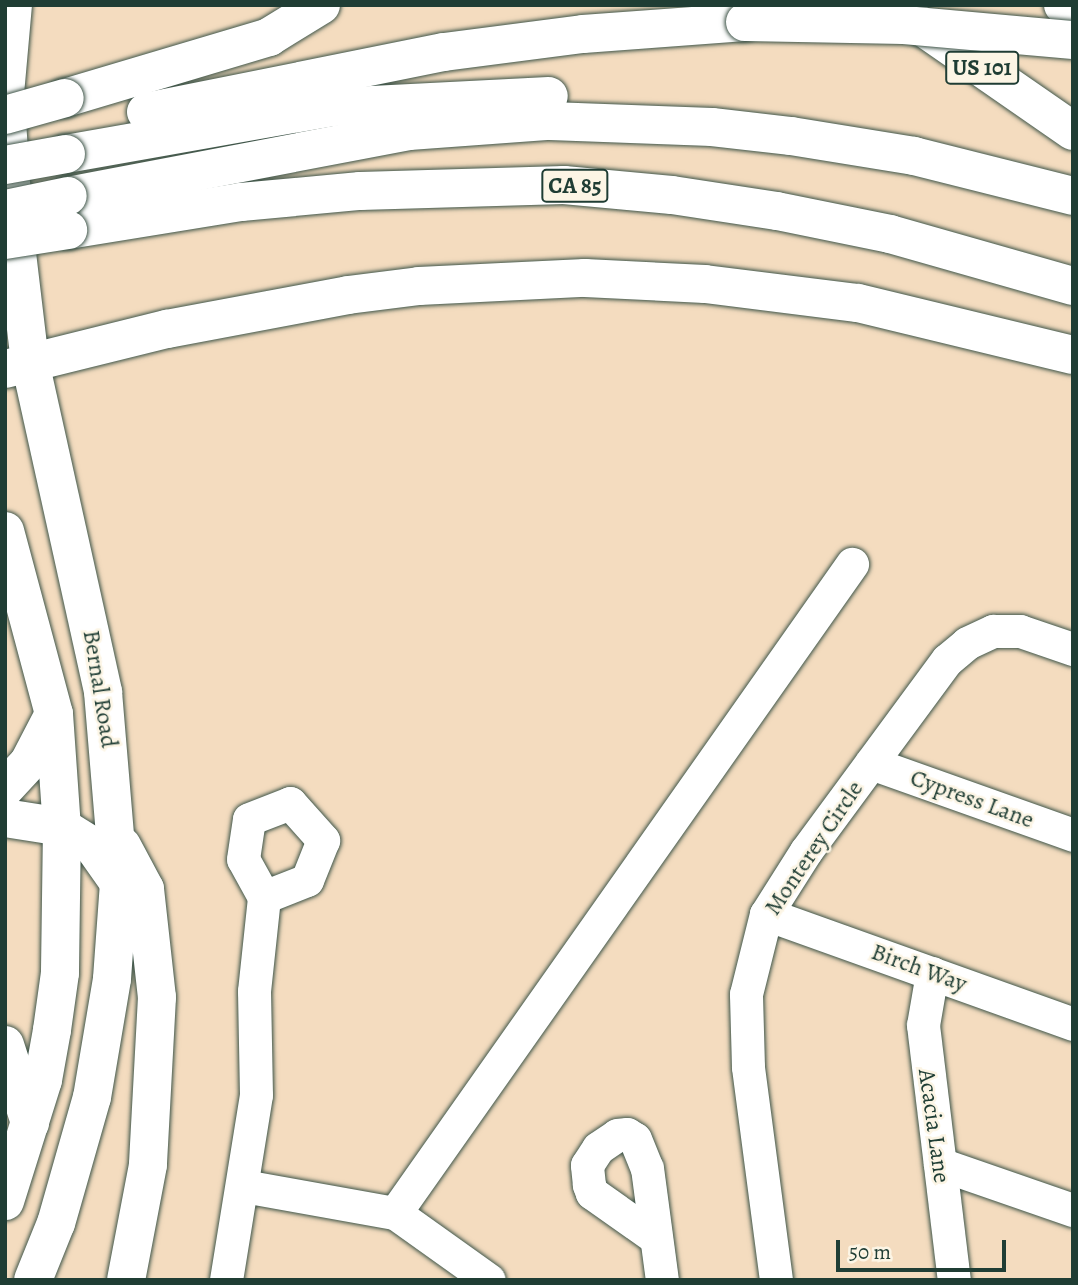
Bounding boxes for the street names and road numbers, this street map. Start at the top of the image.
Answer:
road number: US 101 [944,48,1020,88]
road number: CA 85 [540,167,610,206]
street label: Bernal Road [76,628,124,750]
street label: Cypress Lane [906,763,1038,835]
street label: Monterey Circle [758,775,870,921]
street label: Birch Way [867,937,971,999]
street label: Acacia Lane [912,1067,956,1185]

